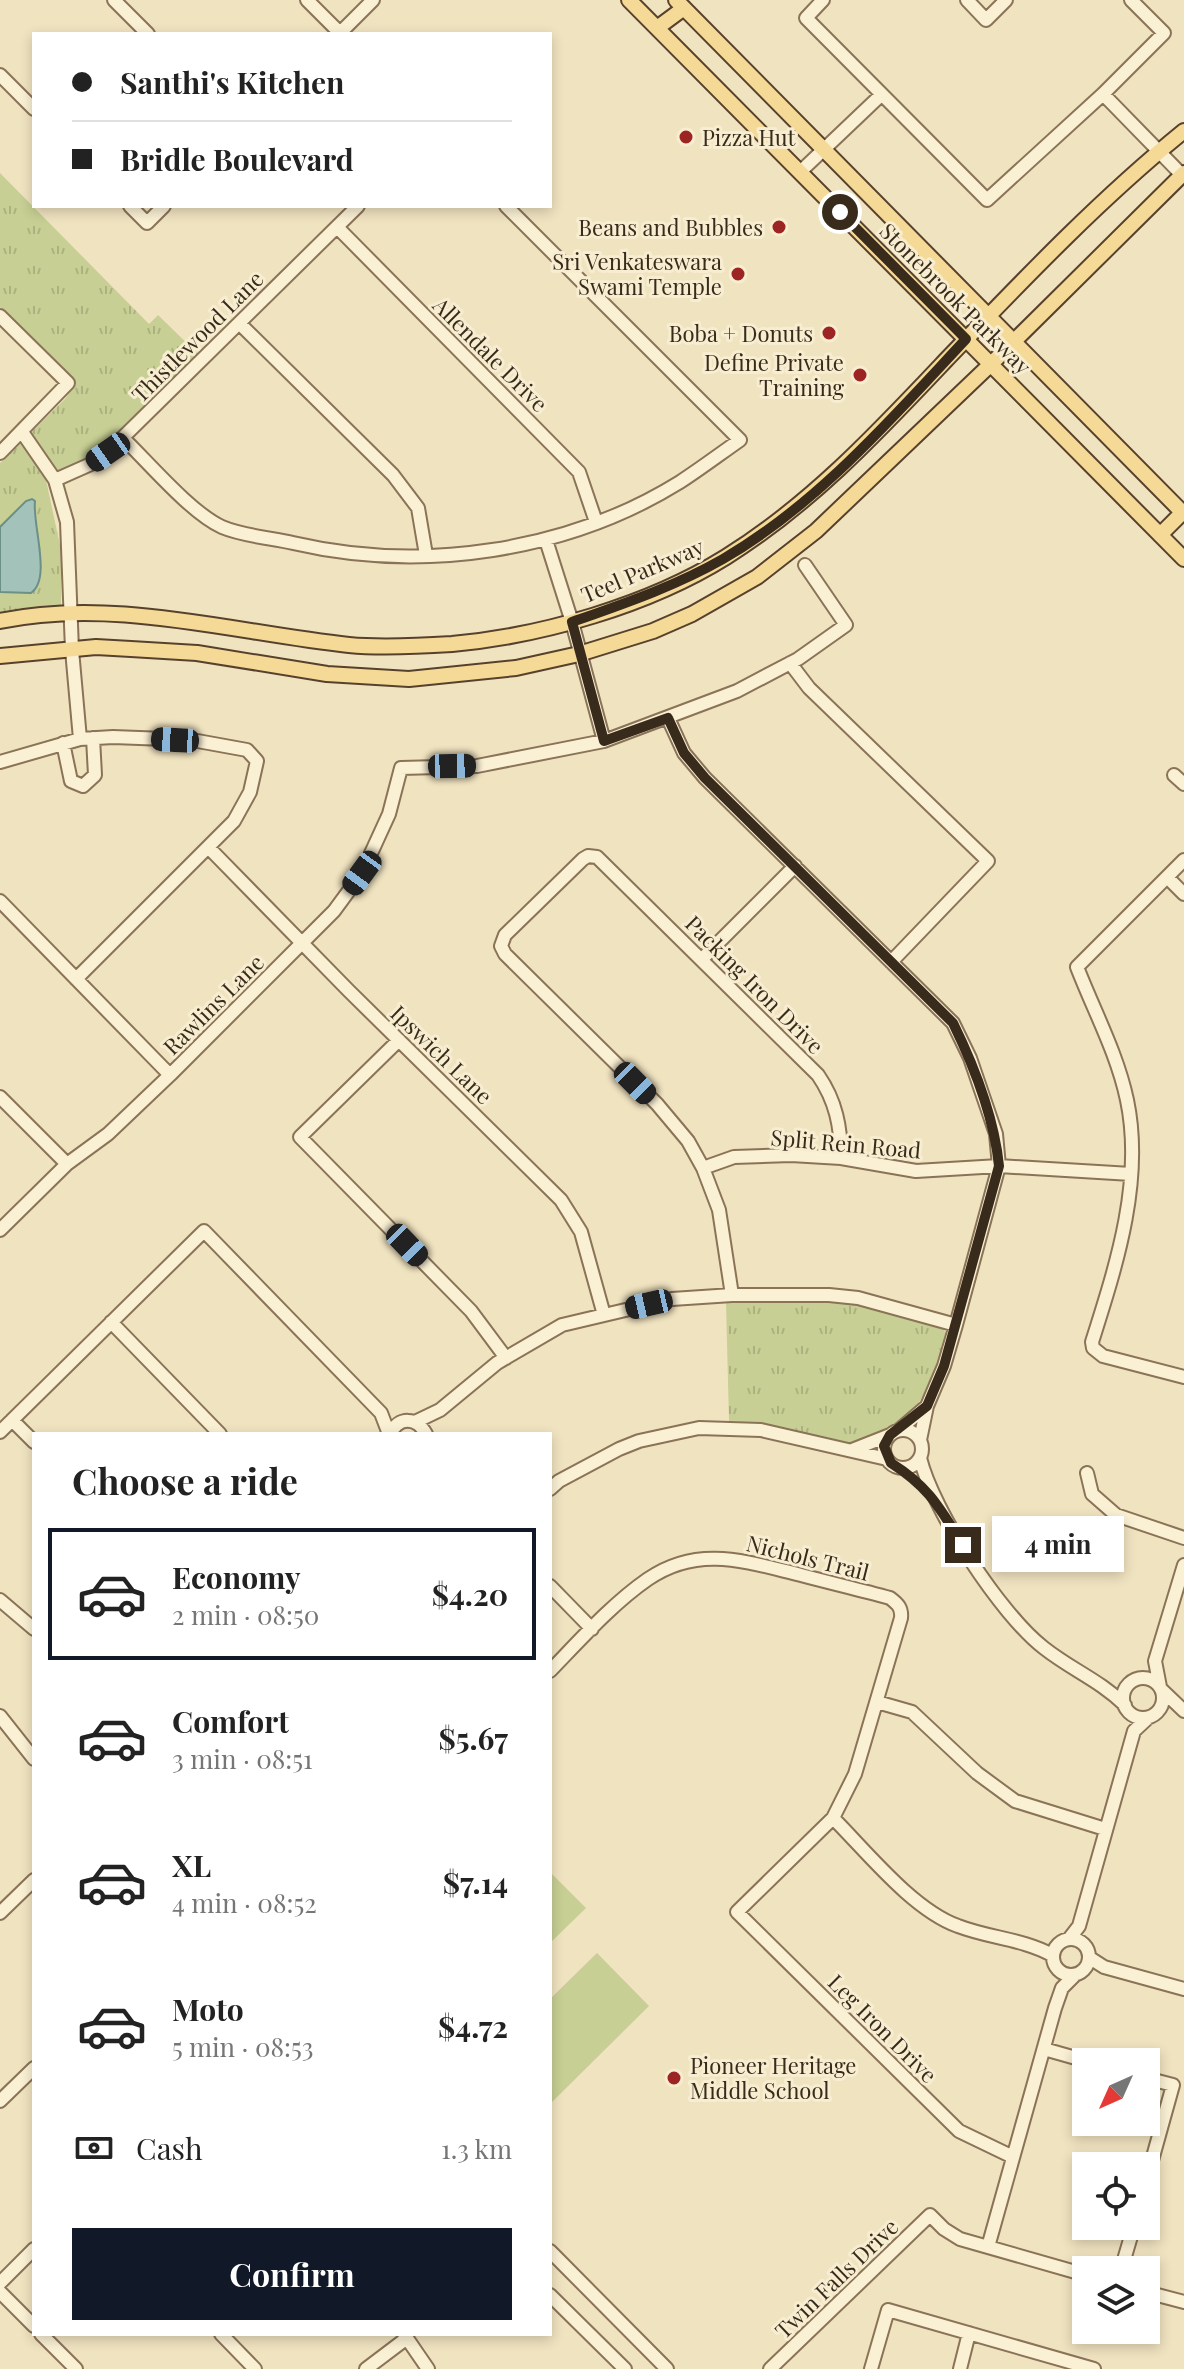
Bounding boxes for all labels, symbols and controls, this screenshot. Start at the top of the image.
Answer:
text: Santhi's Kitchen [120,62,344,102]
place label: Pizza Hut [702,122,797,152]
marker: Pizza Hut [677,128,695,146]
text: Bridle Boulevard [120,139,354,179]
route start [822,194,858,230]
place label: Beans and Bubbles [578,212,763,242]
street label: Stonebrook Parkway [874,216,1038,380]
marker: Beans and Bubbles [770,218,788,236]
place label: Sri Venkateswara Swami Temple [552,246,722,301]
street label: Thistlewood Lane [125,264,269,408]
marker: Sri Venkateswara Swami Temple [729,265,747,283]
street label: Allendale Drive [426,289,555,418]
place label: Boba + Donuts [669,318,813,348]
marker: Boba + Donuts [820,324,838,342]
place label: Define Private Training [704,347,844,402]
marker: Define Private Training [851,366,869,384]
car [81,428,135,476]
street label: Teel Parkway [576,531,708,609]
car [150,727,200,753]
car [428,754,476,778]
car [338,847,386,899]
street label: Packing Iron Drive [679,908,831,1060]
street label: Rawlins Lane [156,947,270,1061]
street label: Ipswich Lane [385,998,499,1110]
car [610,1058,660,1108]
street label: Split Rein Road [770,1121,923,1165]
car [382,1219,432,1271]
car [623,1287,675,1321]
text: Choose a ride [72,1456,298,1504]
callout: 4 min [991,1517,1123,1573]
text: 4 min [1024,1526,1092,1561]
street label: Nichols Trail [744,1527,872,1587]
route end [945,1527,981,1563]
text: Economy [172,1557,301,1597]
icon: car [76,1558,148,1630]
text: $4.20 [432,1574,508,1614]
text: 2 min · 08:50 [172,1597,319,1632]
text: Comfort [172,1701,289,1741]
icon: car [76,1702,148,1774]
text: $5.67 [438,1718,508,1758]
text: 3 min · 08:51 [172,1741,313,1776]
text: XL [172,1845,211,1885]
icon: car [76,1846,148,1918]
text: $7.14 [443,1862,508,1902]
text: 4 min · 08:52 [172,1885,317,1920]
street label: Leg Iron Drive [822,1967,944,2089]
text: Moto [172,1989,244,2029]
icon: car [76,1990,148,2062]
text: $4.72 [438,2006,508,2046]
text: 5 min · 08:53 [172,2029,314,2064]
north arrow [1072,2048,1160,2136]
map controls [1072,2048,1160,2344]
place label: Pioneer Heritage Middle School [690,2050,856,2105]
marker: Pioneer Heritage Middle School [665,2069,683,2087]
icon: cash [72,2126,116,2170]
text: Cash [136,2128,203,2168]
text: 1.3 km [441,2131,512,2166]
button: locate [1072,2152,1160,2240]
street label: Twin Falls Drive [768,2211,904,2345]
button: Confirm [72,2228,512,2320]
button: layers [1072,2256,1160,2344]

